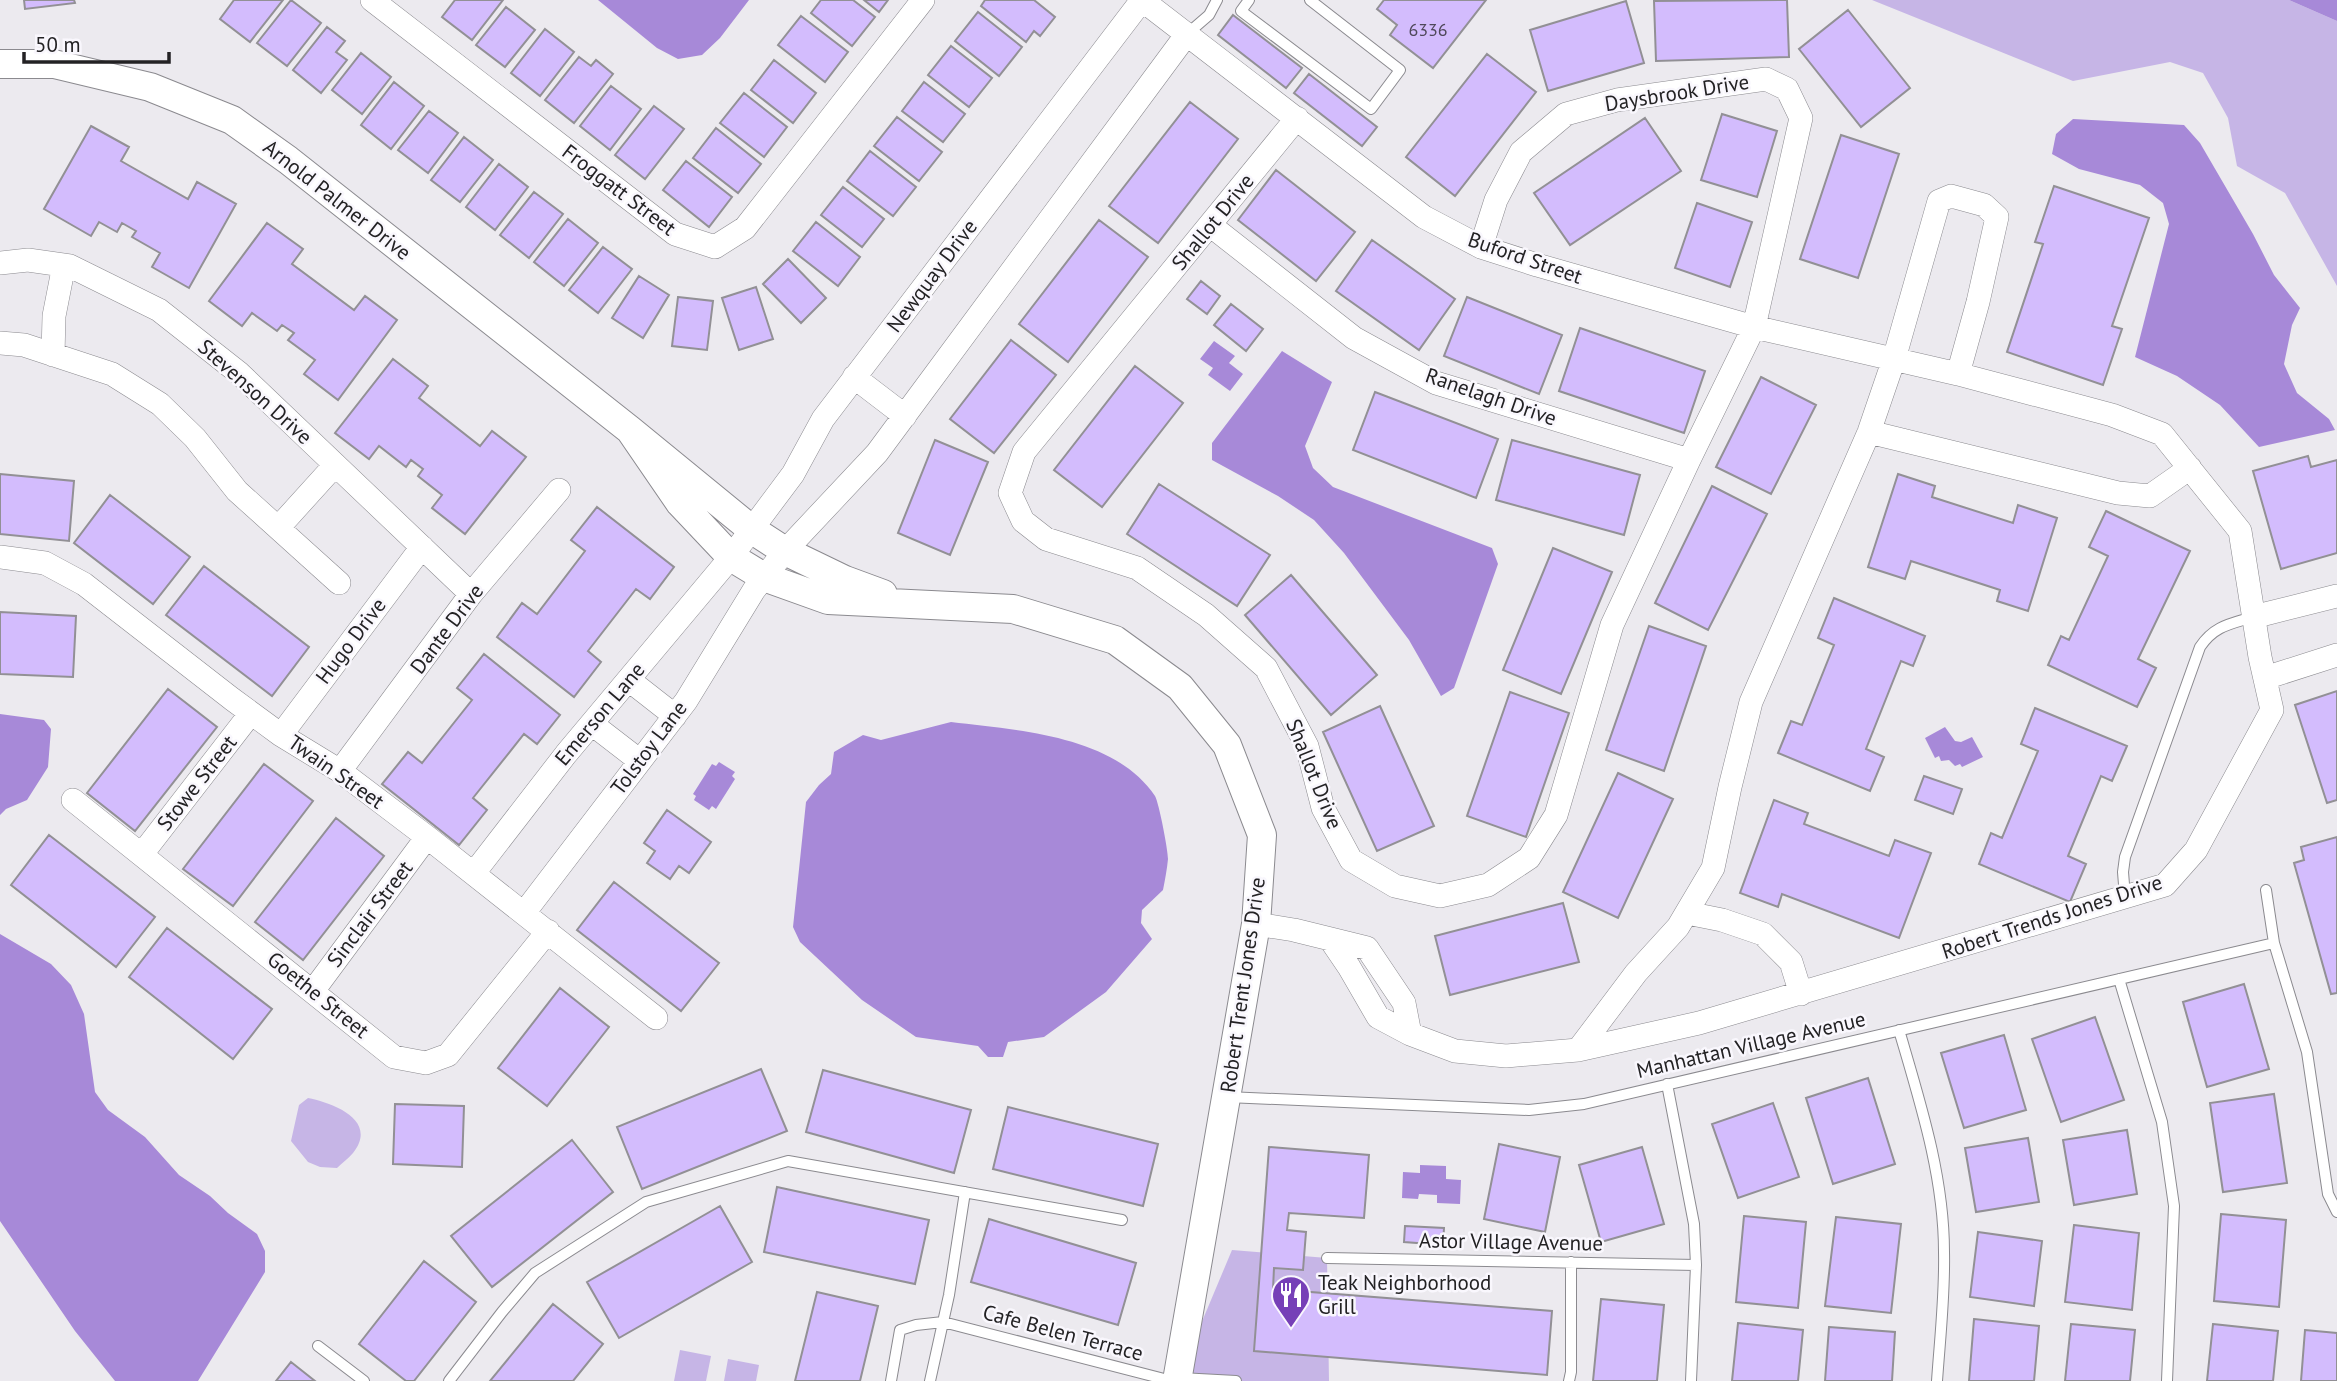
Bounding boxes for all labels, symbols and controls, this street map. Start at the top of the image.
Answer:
house number: 6336 [1408,18,1448,41]
scale bar [24,21,170,65]
text: 50 m [35,31,81,58]
street label: Daysbrook Drive [1603,68,1751,117]
street label: Arnold Palmer Drive [258,133,417,266]
street label: Froggatt Street [557,138,682,241]
street label: Shallot Drive [1166,168,1260,275]
street label: Newquay Drive [880,214,983,338]
street label: Buford Street [1465,225,1586,290]
street label: Stevenson Drive [193,333,318,450]
street label: Ranelagh Drive [1422,361,1560,432]
street label: Dante Drive [404,578,489,679]
street label: Hugo Drive [310,592,392,689]
street label: Emerson Lane [549,657,651,771]
street label: Tolstoy Lane [604,695,693,800]
street label: Shallot Drive [1280,715,1349,833]
street label: Stowe Street [151,729,242,836]
street label: Twain Street [283,729,390,815]
street label: Sinclair Street [321,855,418,972]
street label: Robert Trends Jones Drive [1938,868,2165,965]
street label: Robert Trent Jones Drive [1214,876,1271,1094]
street label: Goethe Street [262,945,375,1044]
street label: Manhattan Village Avenue [1634,1005,1868,1084]
street label: Astor Village Avenue [1419,1226,1603,1257]
place label: Teak Neighborhood Grill [1318,1269,1491,1320]
restaurant icon: Teak Neighborhood Grill [1270,1274,1312,1329]
street label: Cafe Belen Terrace [980,1298,1146,1367]

